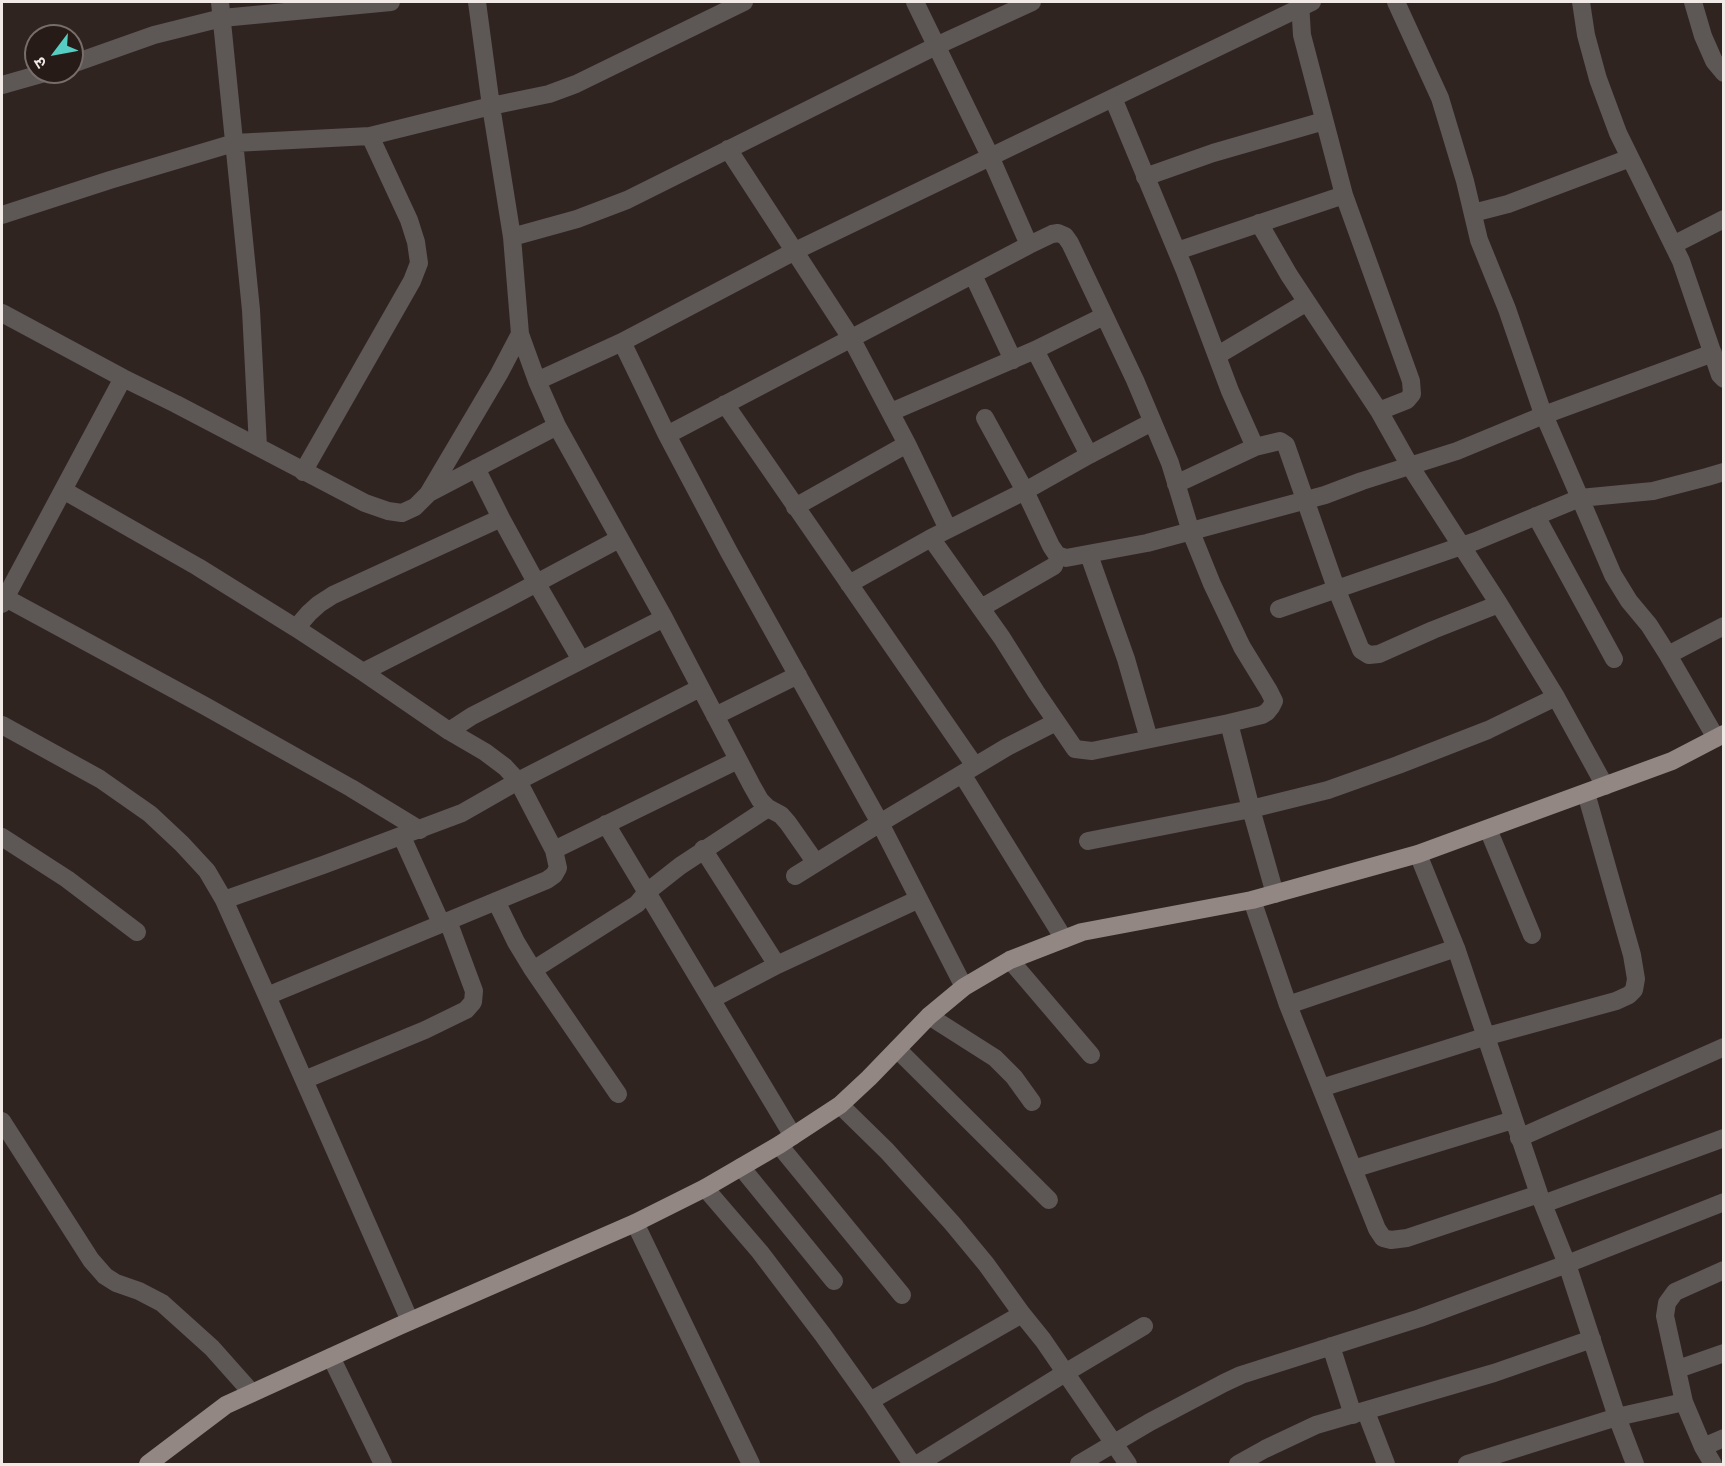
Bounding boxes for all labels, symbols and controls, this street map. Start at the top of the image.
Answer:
north arrow [24,24,84,84]
text: उ [29,53,52,72]

